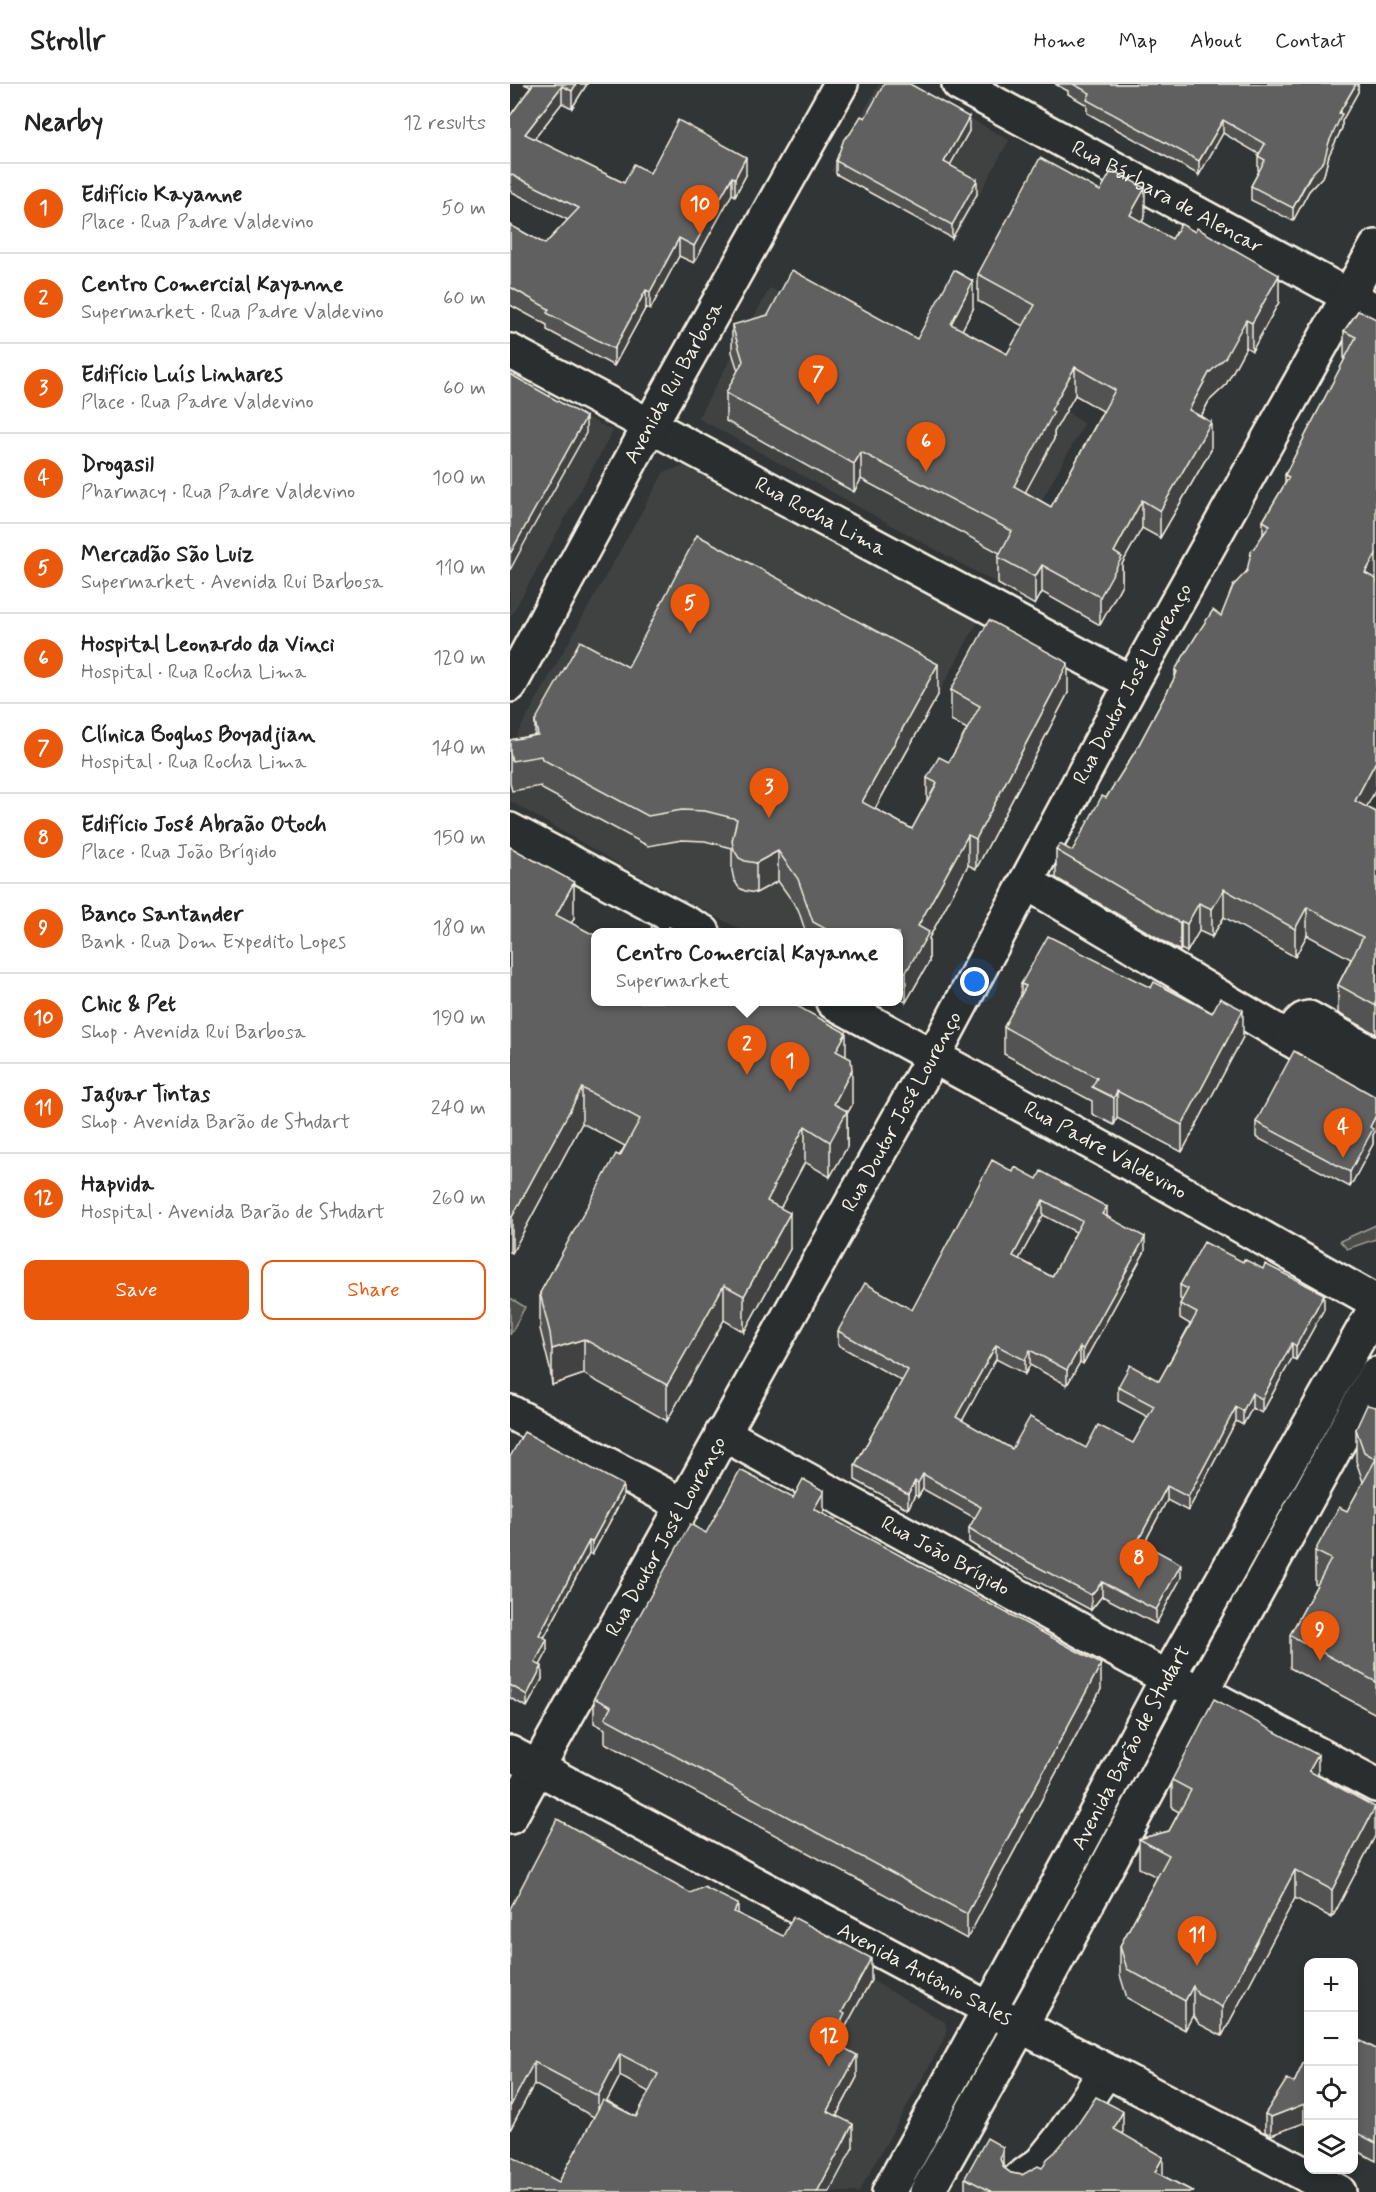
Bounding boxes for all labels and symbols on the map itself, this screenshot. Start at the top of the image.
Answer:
street label: Rua Bárbara de Alencar [1066,134,1268,261]
pin: 10 [680,186,720,235]
street label: Avenida Rui Barbosa [618,296,731,469]
pin: 7 [798,356,838,405]
pin: 6 [906,422,946,472]
street label: Rua Rocha Lima [750,470,892,564]
street label: Rua Doutor José Lourenço [1066,578,1199,789]
pin: 5 [670,584,710,634]
pin: 3 [750,768,788,818]
your location [960,967,989,996]
street label: Rua Doutor José Lourenço [835,1006,969,1217]
pin: 2 [728,1026,766,1075]
pin: 1 [770,1042,810,1092]
street label: Rua Padre Valdevino [1019,1094,1192,1206]
pin: 4 [1324,1108,1362,1158]
street label: Rua Doutor José Lourenço [599,1431,733,1642]
street label: Rua João Brígido [876,1509,1015,1603]
pin: 8 [1120,1540,1158,1589]
pin: 9 [1300,1612,1340,1661]
street label: Avenida Barão de Studart [1065,1640,1197,1855]
street label: Avenida Antônio Sales [832,1916,1017,2033]
pin: 11 [1178,1916,1216,1966]
pin: 12 [810,2018,848,2067]

